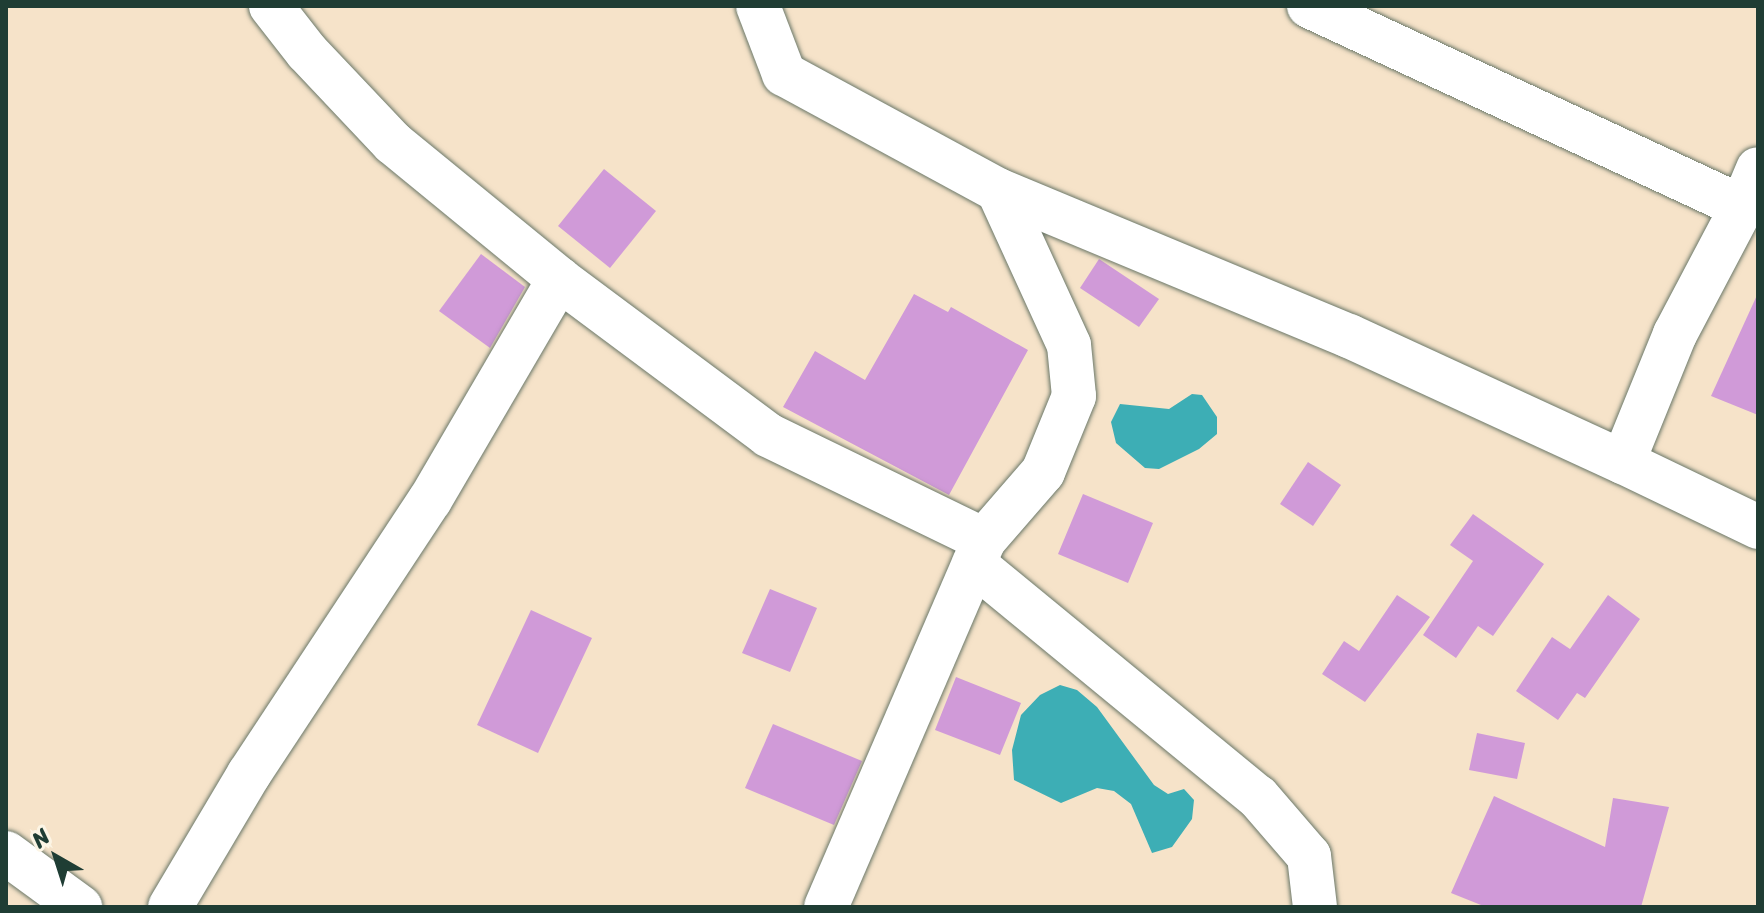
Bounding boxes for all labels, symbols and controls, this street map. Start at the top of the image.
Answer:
north arrow [16,817,96,897]
text: N [22,818,59,858]

